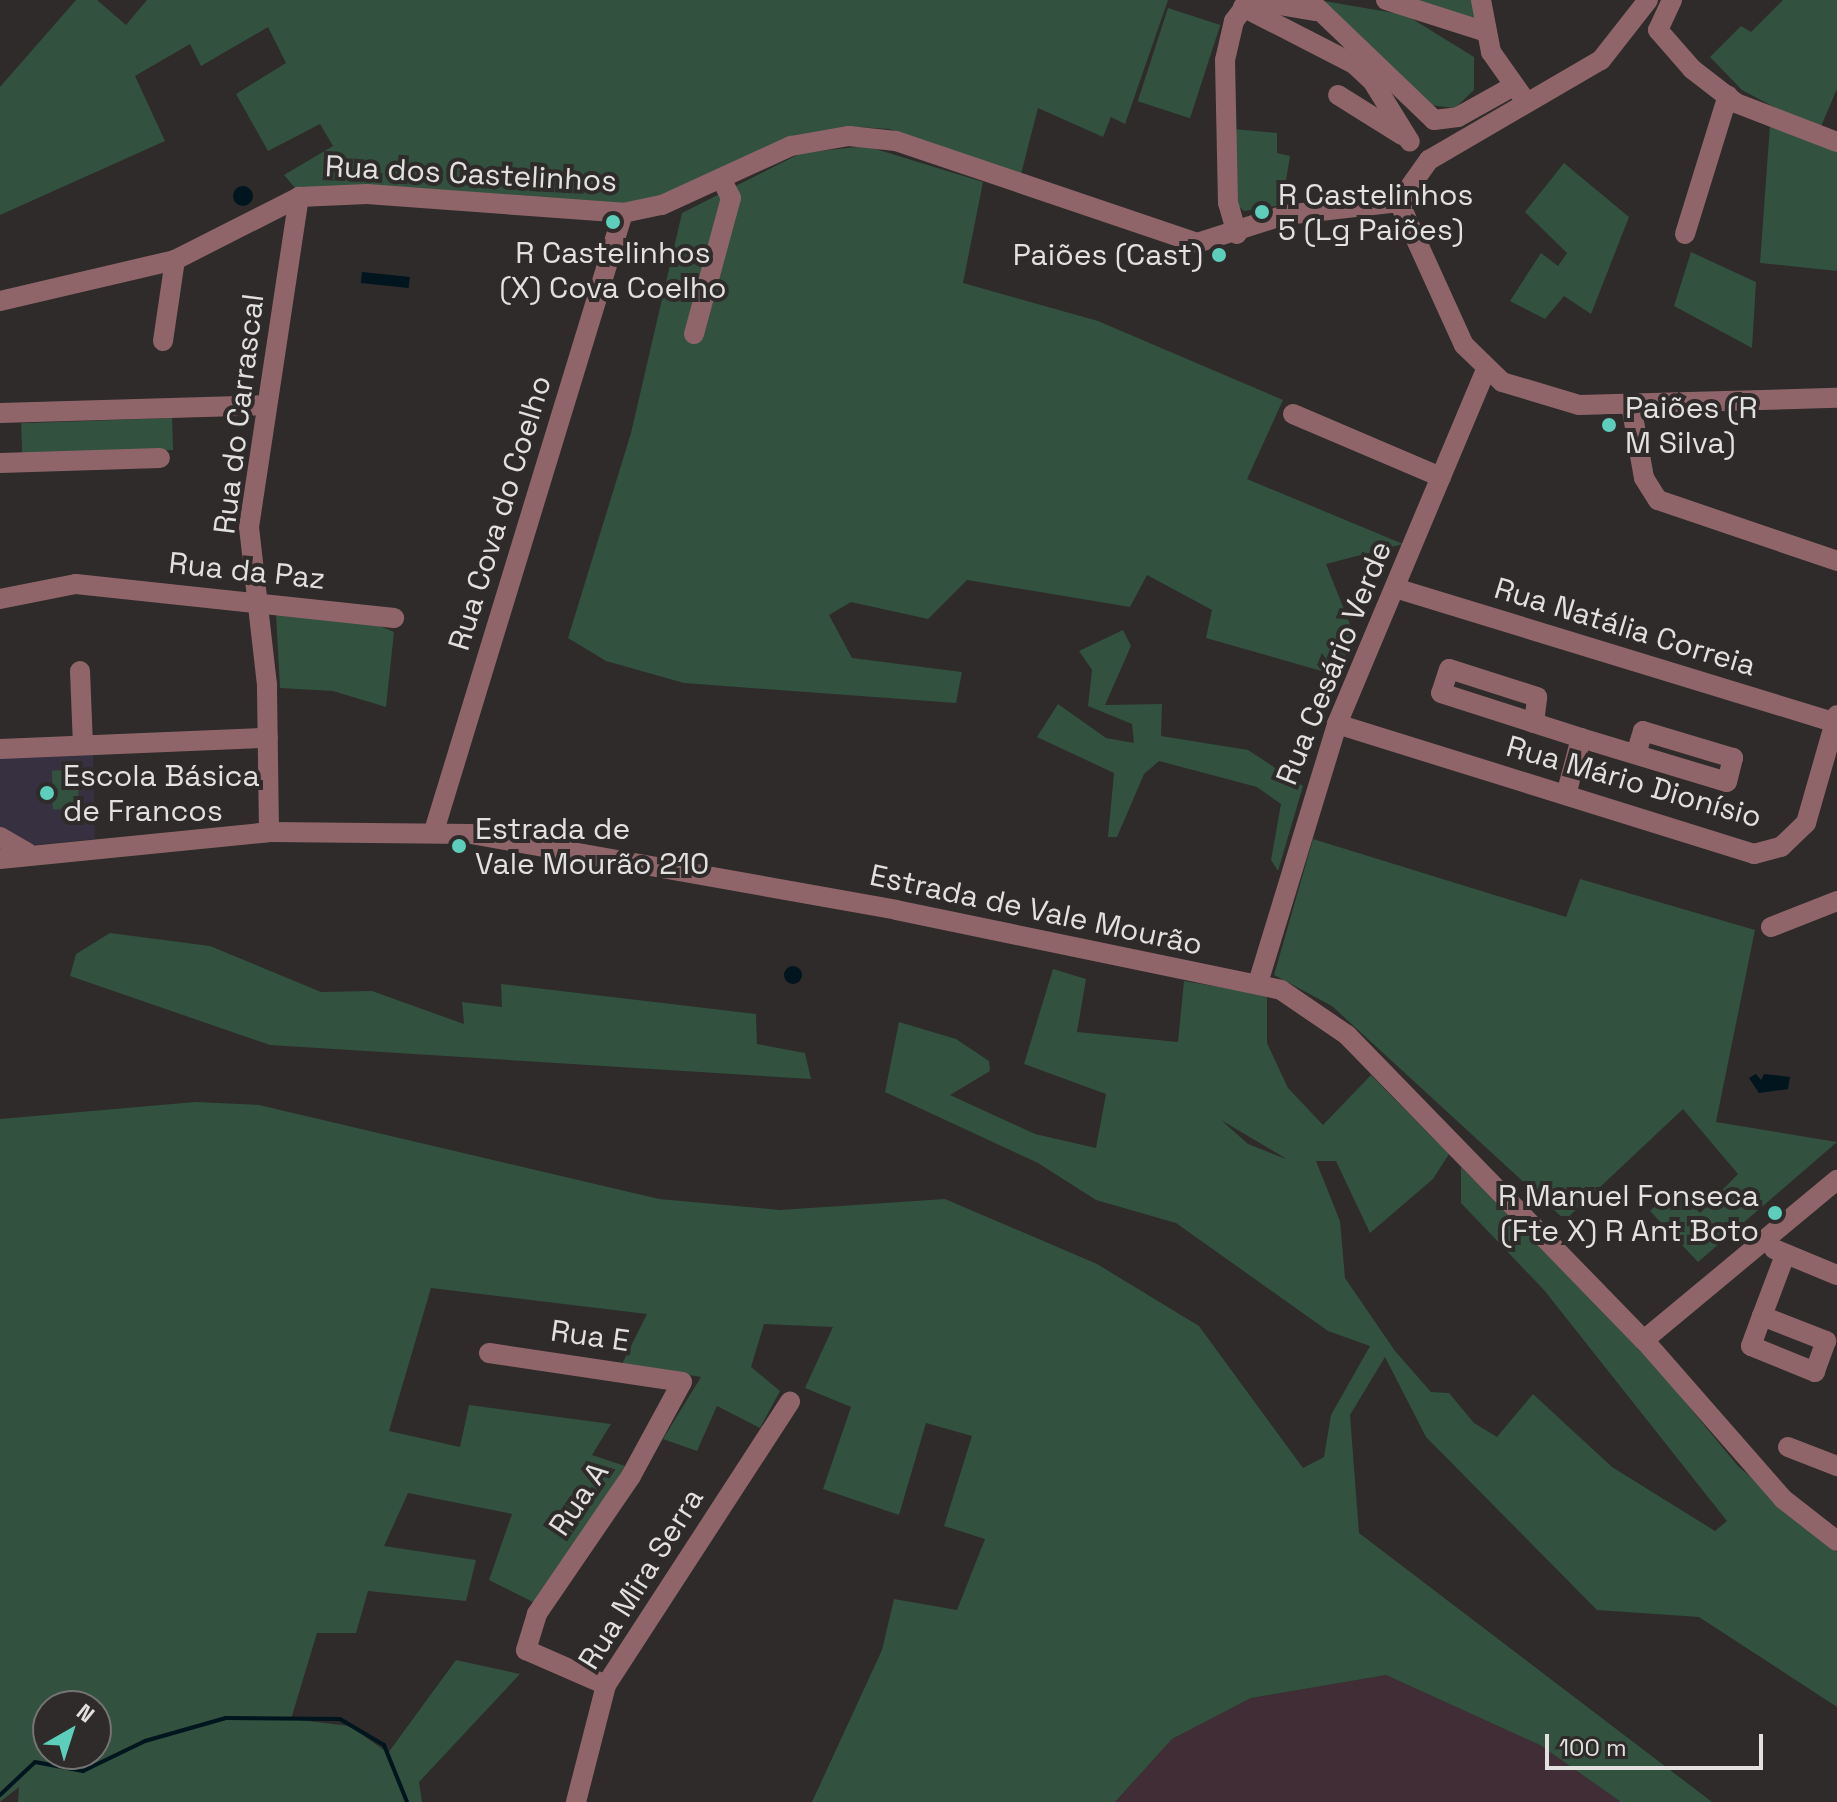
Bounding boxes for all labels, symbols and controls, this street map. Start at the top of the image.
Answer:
street label: Rua dos Castelinhos [324,148,618,200]
place label: R Castelinhos 5 (Lg Paiões) [1278,177,1473,248]
marker: R Castelinhos 5 (Lg Paiões) [1253,203,1271,221]
marker: R Castelinhos (X) Cova Coelho [604,213,622,231]
place label: R Castelinhos (X) Cova Coelho [499,235,727,306]
place label: Paiões (Cast) [1013,237,1203,273]
marker: Paiões (Cast) [1210,246,1228,264]
street label: Rua do Carrascal [206,292,272,536]
street label: Rua Cova do Coelho [441,371,559,655]
place label: Paiões (R M Silva) [1625,390,1757,460]
marker: Paiões (R M Silva) [1600,416,1618,434]
street label: Rua Cesário Verde [1269,536,1399,790]
street label: Rua da Paz [167,545,327,597]
street label: Rua Natália Correia [1490,570,1760,684]
street label: Rua Mário Dionísio [1502,728,1766,836]
place label: Escola Básica de Francos [63,758,260,828]
marker: Escola Básica de Francos [38,784,56,802]
place label: Estrada de Vale Mourão 210 [475,811,709,882]
marker: Estrada de Vale Mourão 210 [450,837,468,855]
street label: Estrada de Vale Mourão [866,857,1206,963]
place label: R Manuel Fonseca (Fte X) R Ant Boto [1498,1178,1759,1248]
marker: R Manuel Fonseca (Fte X) R Ant Boto [1766,1204,1784,1222]
street label: Rua E [548,1313,632,1359]
street label: Rua A [541,1455,617,1543]
street label: Rua Mira Serra [571,1482,711,1676]
north arrow [32,1690,112,1770]
text: N [71,1697,100,1728]
scale bar [1549,1718,1767,1768]
text: 100 m [1559,1732,1627,1763]

